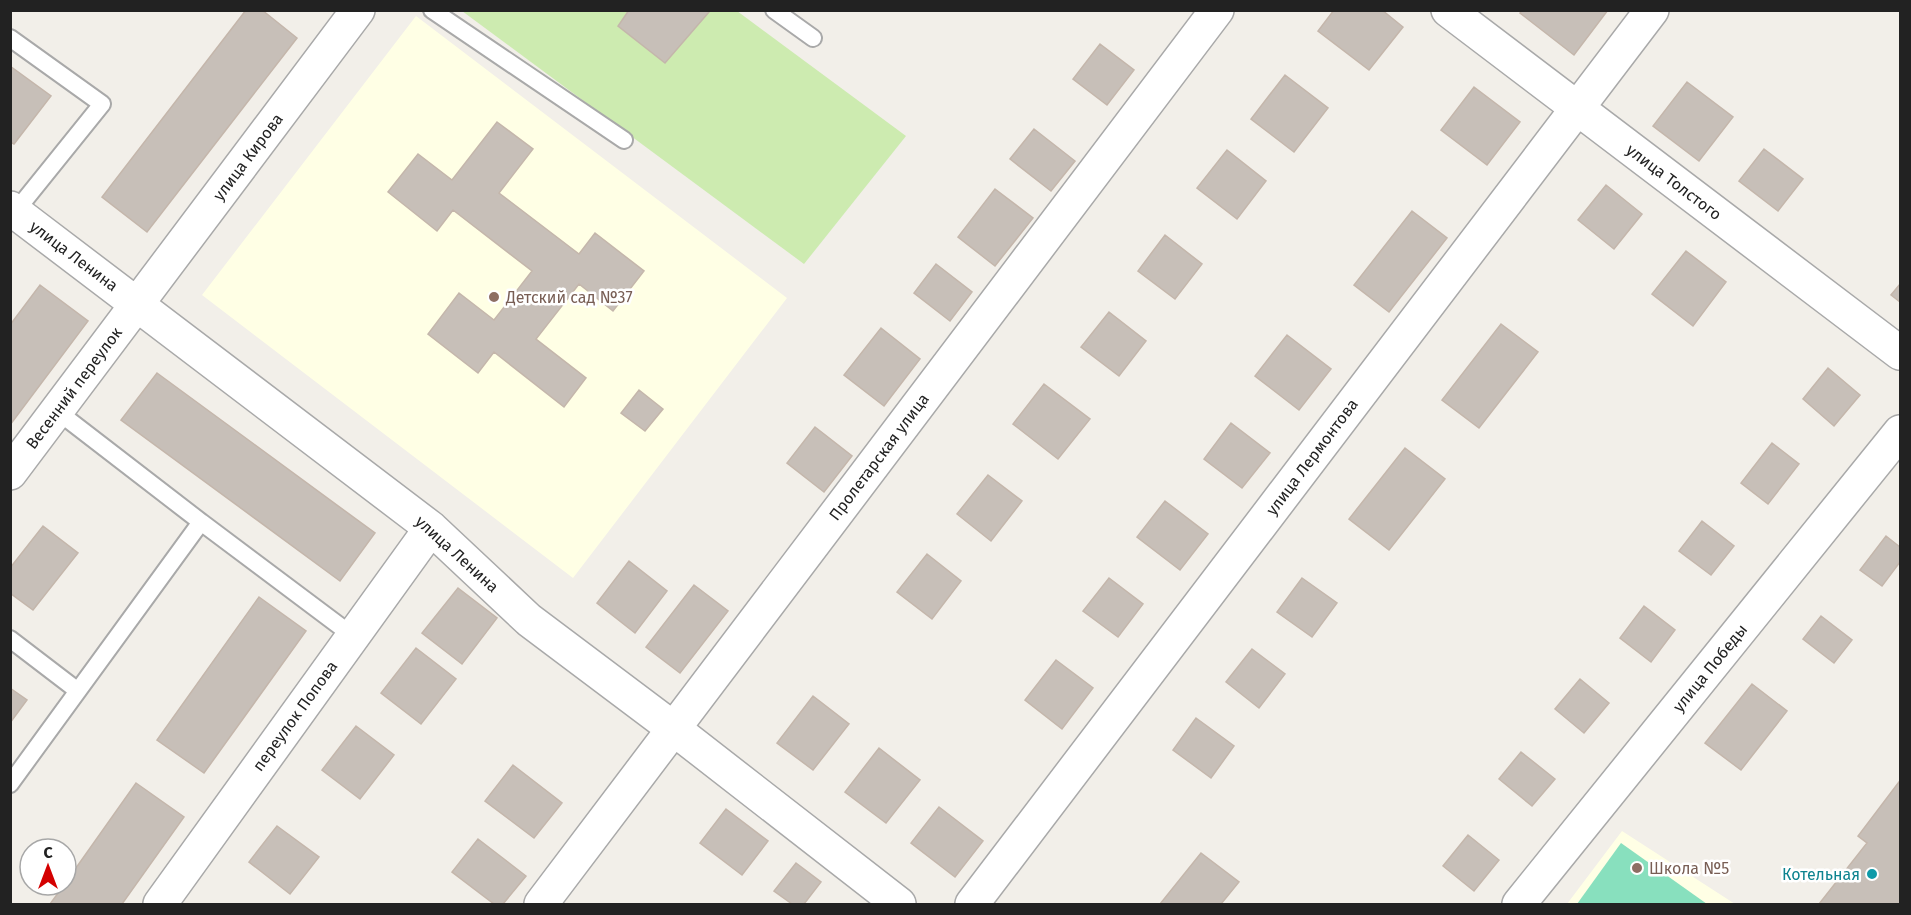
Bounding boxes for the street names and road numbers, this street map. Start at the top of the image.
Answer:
street label: улица Кирова [209,110,287,204]
street label: улица Толстого [1623,140,1725,224]
street label: улица Ленина [26,217,122,295]
street label: Весенний переулок [22,323,126,453]
street label: Пролетарская улица [825,390,933,524]
street label: улица Лермонтова [1262,395,1362,519]
street label: улица Ленина [411,512,503,596]
street label: улица Победы [1669,620,1751,716]
street label: переулок Попова [249,657,341,775]

